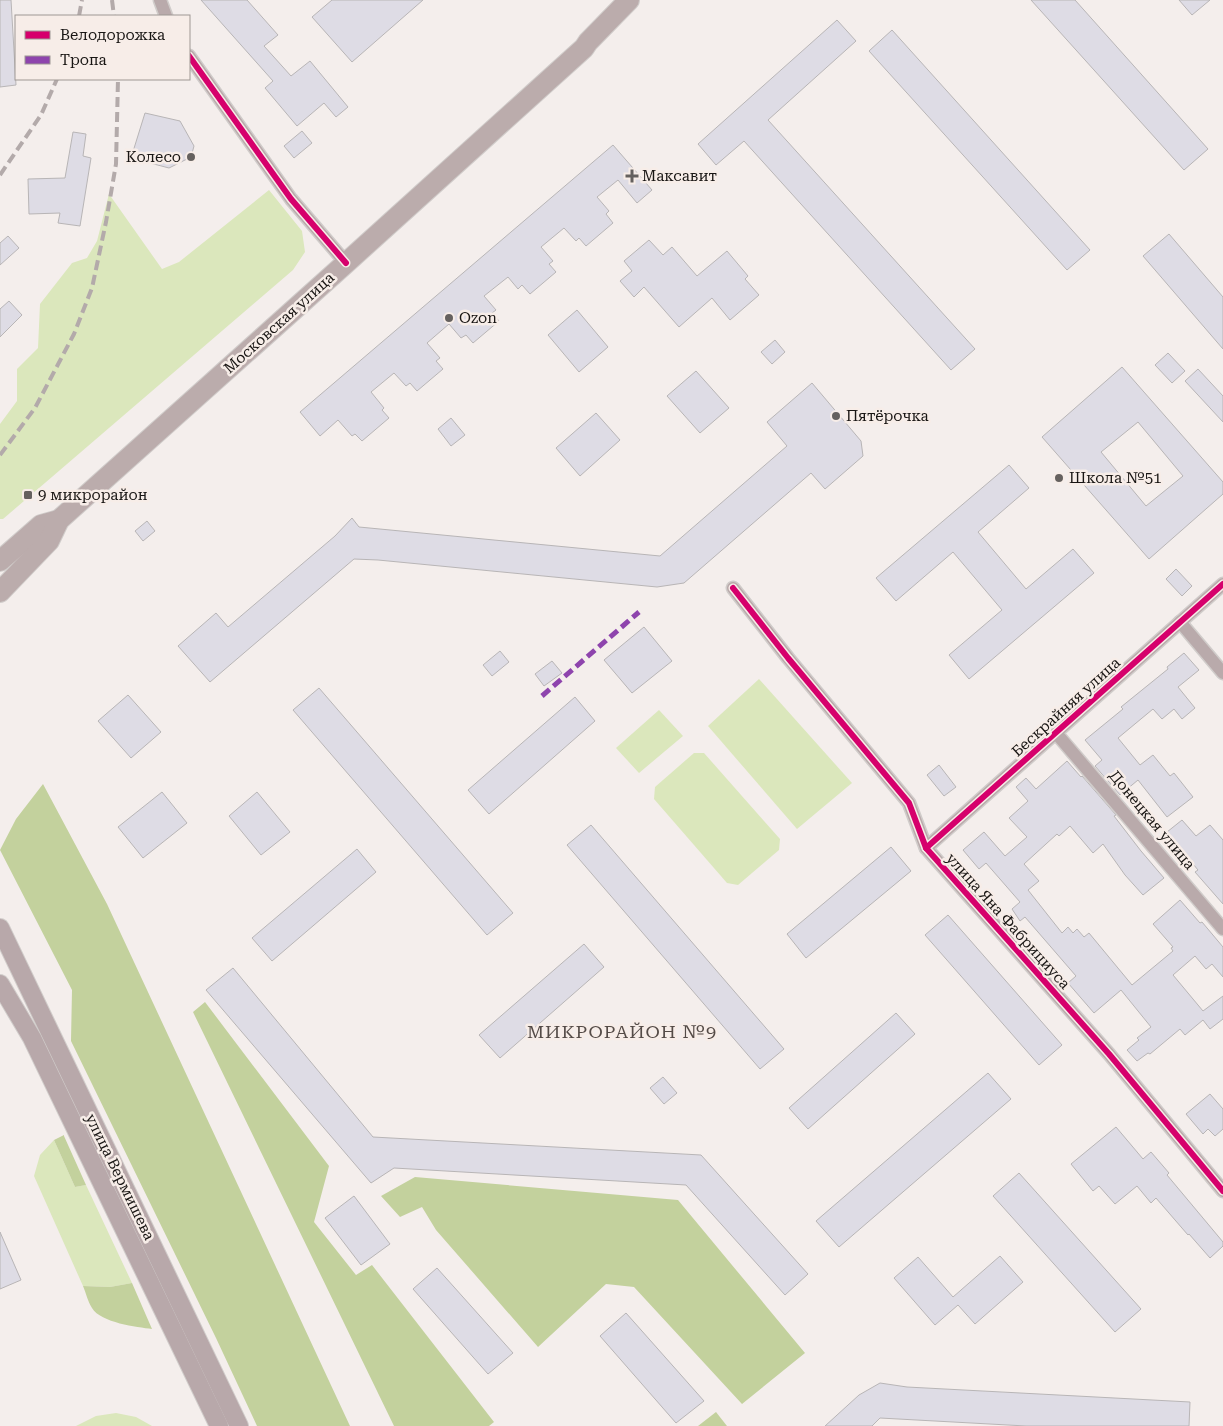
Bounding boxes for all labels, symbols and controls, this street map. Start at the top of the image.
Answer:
legend [15,15,190,80]
text: Велодорожка [60,26,165,44]
text: Тропа [60,51,107,69]
place label: Колесо [126,148,181,166]
marker: Колесо [185,151,197,163]
place label: Максавит [642,167,717,185]
marker: Максавит [626,170,638,182]
street label: Московская улица [220,269,338,377]
place label: Ozon [459,309,497,327]
marker: Ozon [443,312,455,324]
place label: Пятёрочка [846,407,929,425]
marker: Пятёрочка [830,410,842,422]
place label: Школа №51 [1069,469,1162,487]
marker: Школа №51 [1053,472,1065,484]
place label: 9 микрорайон [38,486,148,504]
marker: 9 микрорайон [22,489,34,501]
street label: Бескрайняя улица [1008,654,1124,760]
street label: Донецкая улица [1105,767,1199,873]
street label: улица Яна Фабрициуса [942,849,1074,993]
district label: МИКРОРАЙОН №9 [527,1021,717,1042]
street label: улица Вермишева [82,1111,158,1243]

